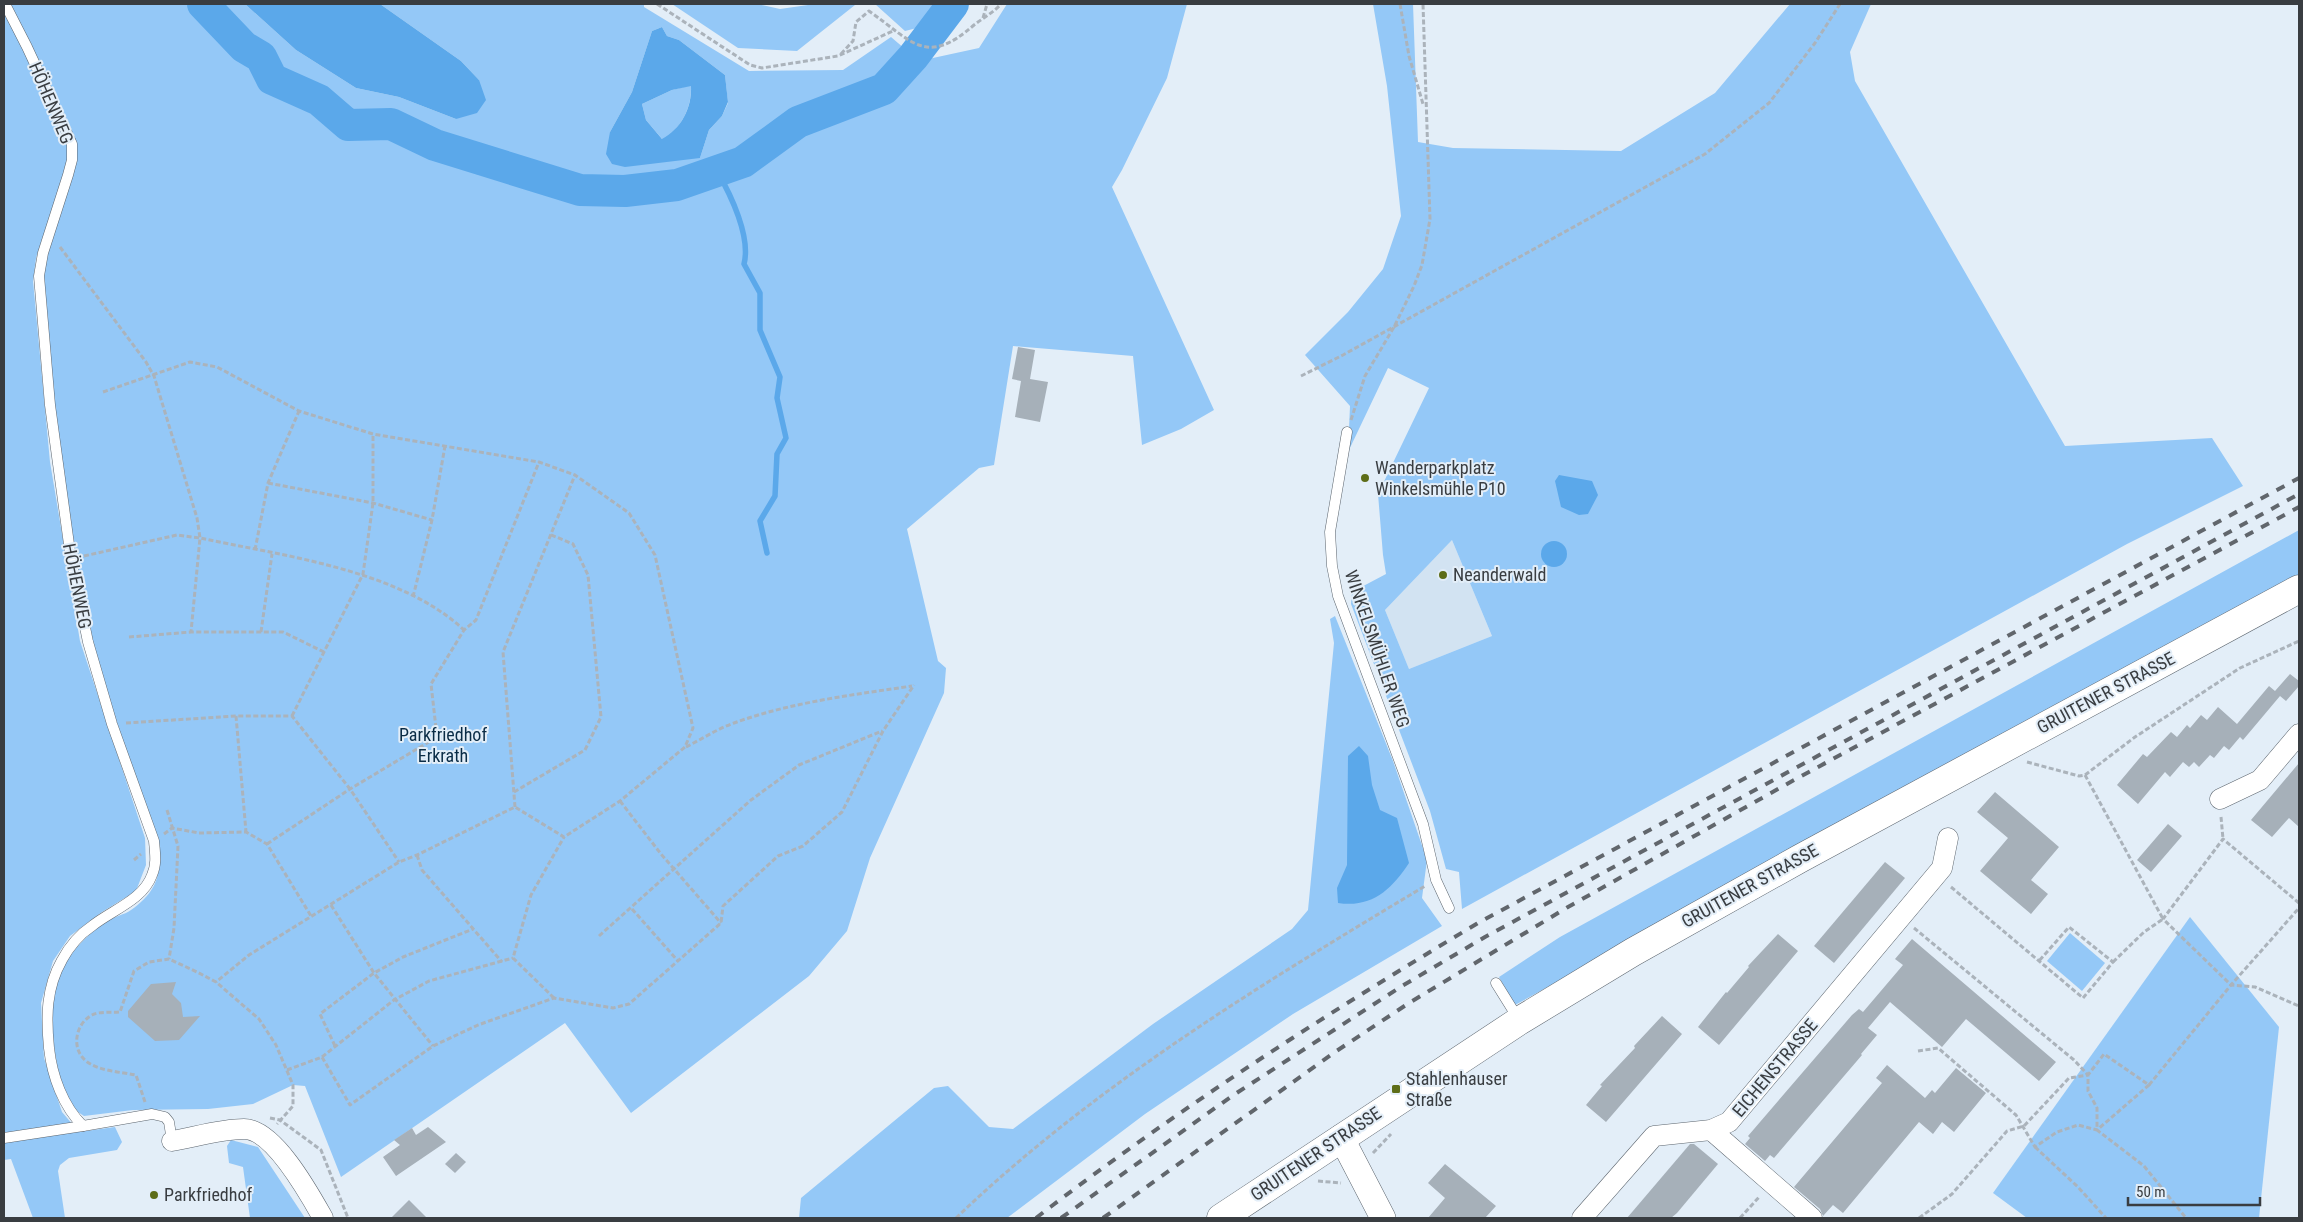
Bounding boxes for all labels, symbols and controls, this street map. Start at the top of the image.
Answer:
street label: HÖHENWEG [25,59,78,147]
place label: Wanderparkplatz Winkelsmühle P10 [1375,457,1506,499]
marker: Wanderparkplatz Winkelsmühle P10 [1359,472,1371,484]
street label: HÖHENWEG [59,541,96,630]
place label: Neanderwald [1453,564,1546,585]
street label: WINKELSMÜHLER WEG [1341,567,1414,730]
marker: Neanderwald [1437,569,1449,581]
street label: GRUITENER STRASSE [2033,647,2178,738]
park label: Parkfriedhof Erkrath [399,724,487,766]
street label: GRUITENER STRASSE [1678,839,1822,932]
street label: EICHENSTRASSE [1728,1014,1822,1121]
place label: Stahlenhauser Straße [1406,1068,1508,1110]
marker: Stahlenhauser Straße [1390,1083,1402,1095]
street label: GRUITENER STRASSE [1246,1102,1385,1205]
scale bar [2128,1174,2260,1206]
text: 50 m [2136,1183,2166,1201]
place label: Parkfriedhof [164,1184,253,1205]
marker: Parkfriedhof [148,1189,160,1201]

